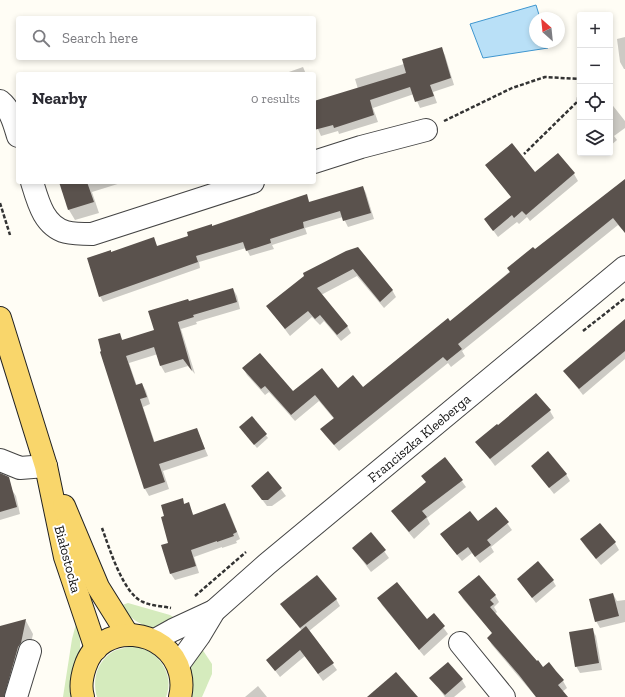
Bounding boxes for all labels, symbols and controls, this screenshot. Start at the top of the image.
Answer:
north arrow [529,12,565,48]
map controls [577,12,613,156]
button: + [577,12,613,48]
search box [16,16,316,60]
icon: search [30,27,52,49]
text: Search here [62,29,138,47]
button: − [577,48,613,84]
button: locate [577,84,613,120]
text: Nearby [32,88,87,108]
text: 0 results [251,91,300,106]
button: layers [577,120,613,156]
street label: Franciszka Kleeberga [364,390,474,486]
street label: Białostocka [50,524,85,595]

